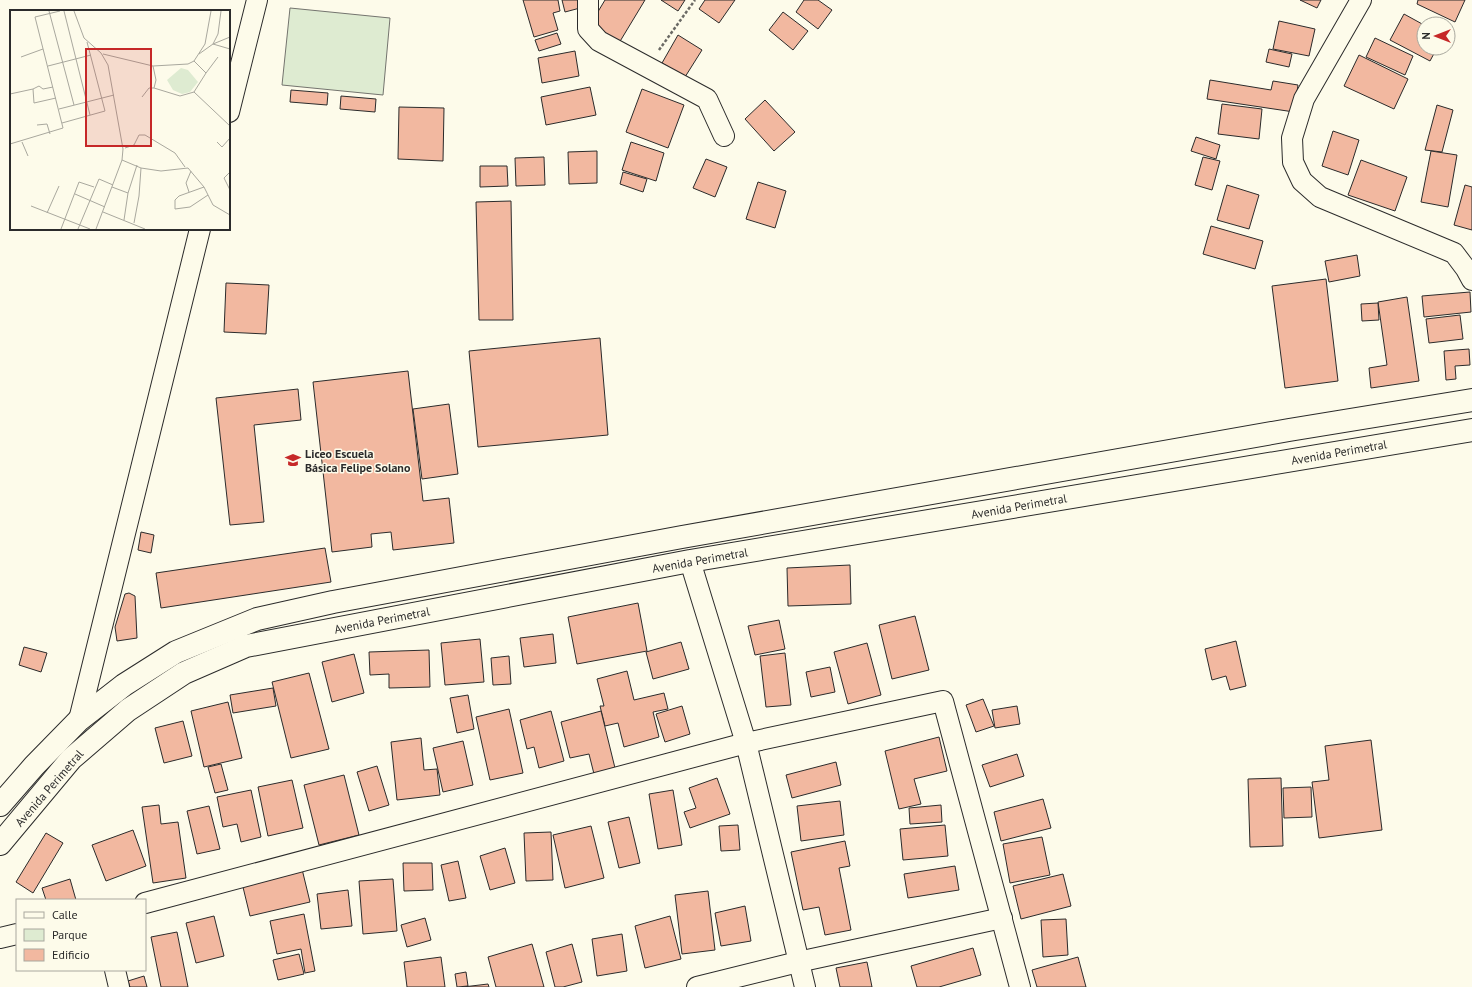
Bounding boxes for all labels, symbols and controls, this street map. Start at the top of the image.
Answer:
inset map [10,10,230,230]
north arrow [1416,16,1456,56]
text: N [1419,32,1433,40]
street label: Avenida Perimetral [1290,436,1388,468]
place label: Liceo Escuela Básica Felipe Solano [305,446,411,475]
school or university icon: Liceo Escuela Básica Felipe Solano [284,451,302,469]
street label: Avenida Perimetral [970,490,1068,522]
street label: Avenida Perimetral [651,544,749,576]
street label: Avenida Perimetral [333,603,431,637]
street label: Avenida Perimetral [12,746,87,829]
legend [16,899,146,971]
text: Calle [52,907,78,922]
text: Parque [52,927,87,942]
text: Edificio [52,947,90,962]

